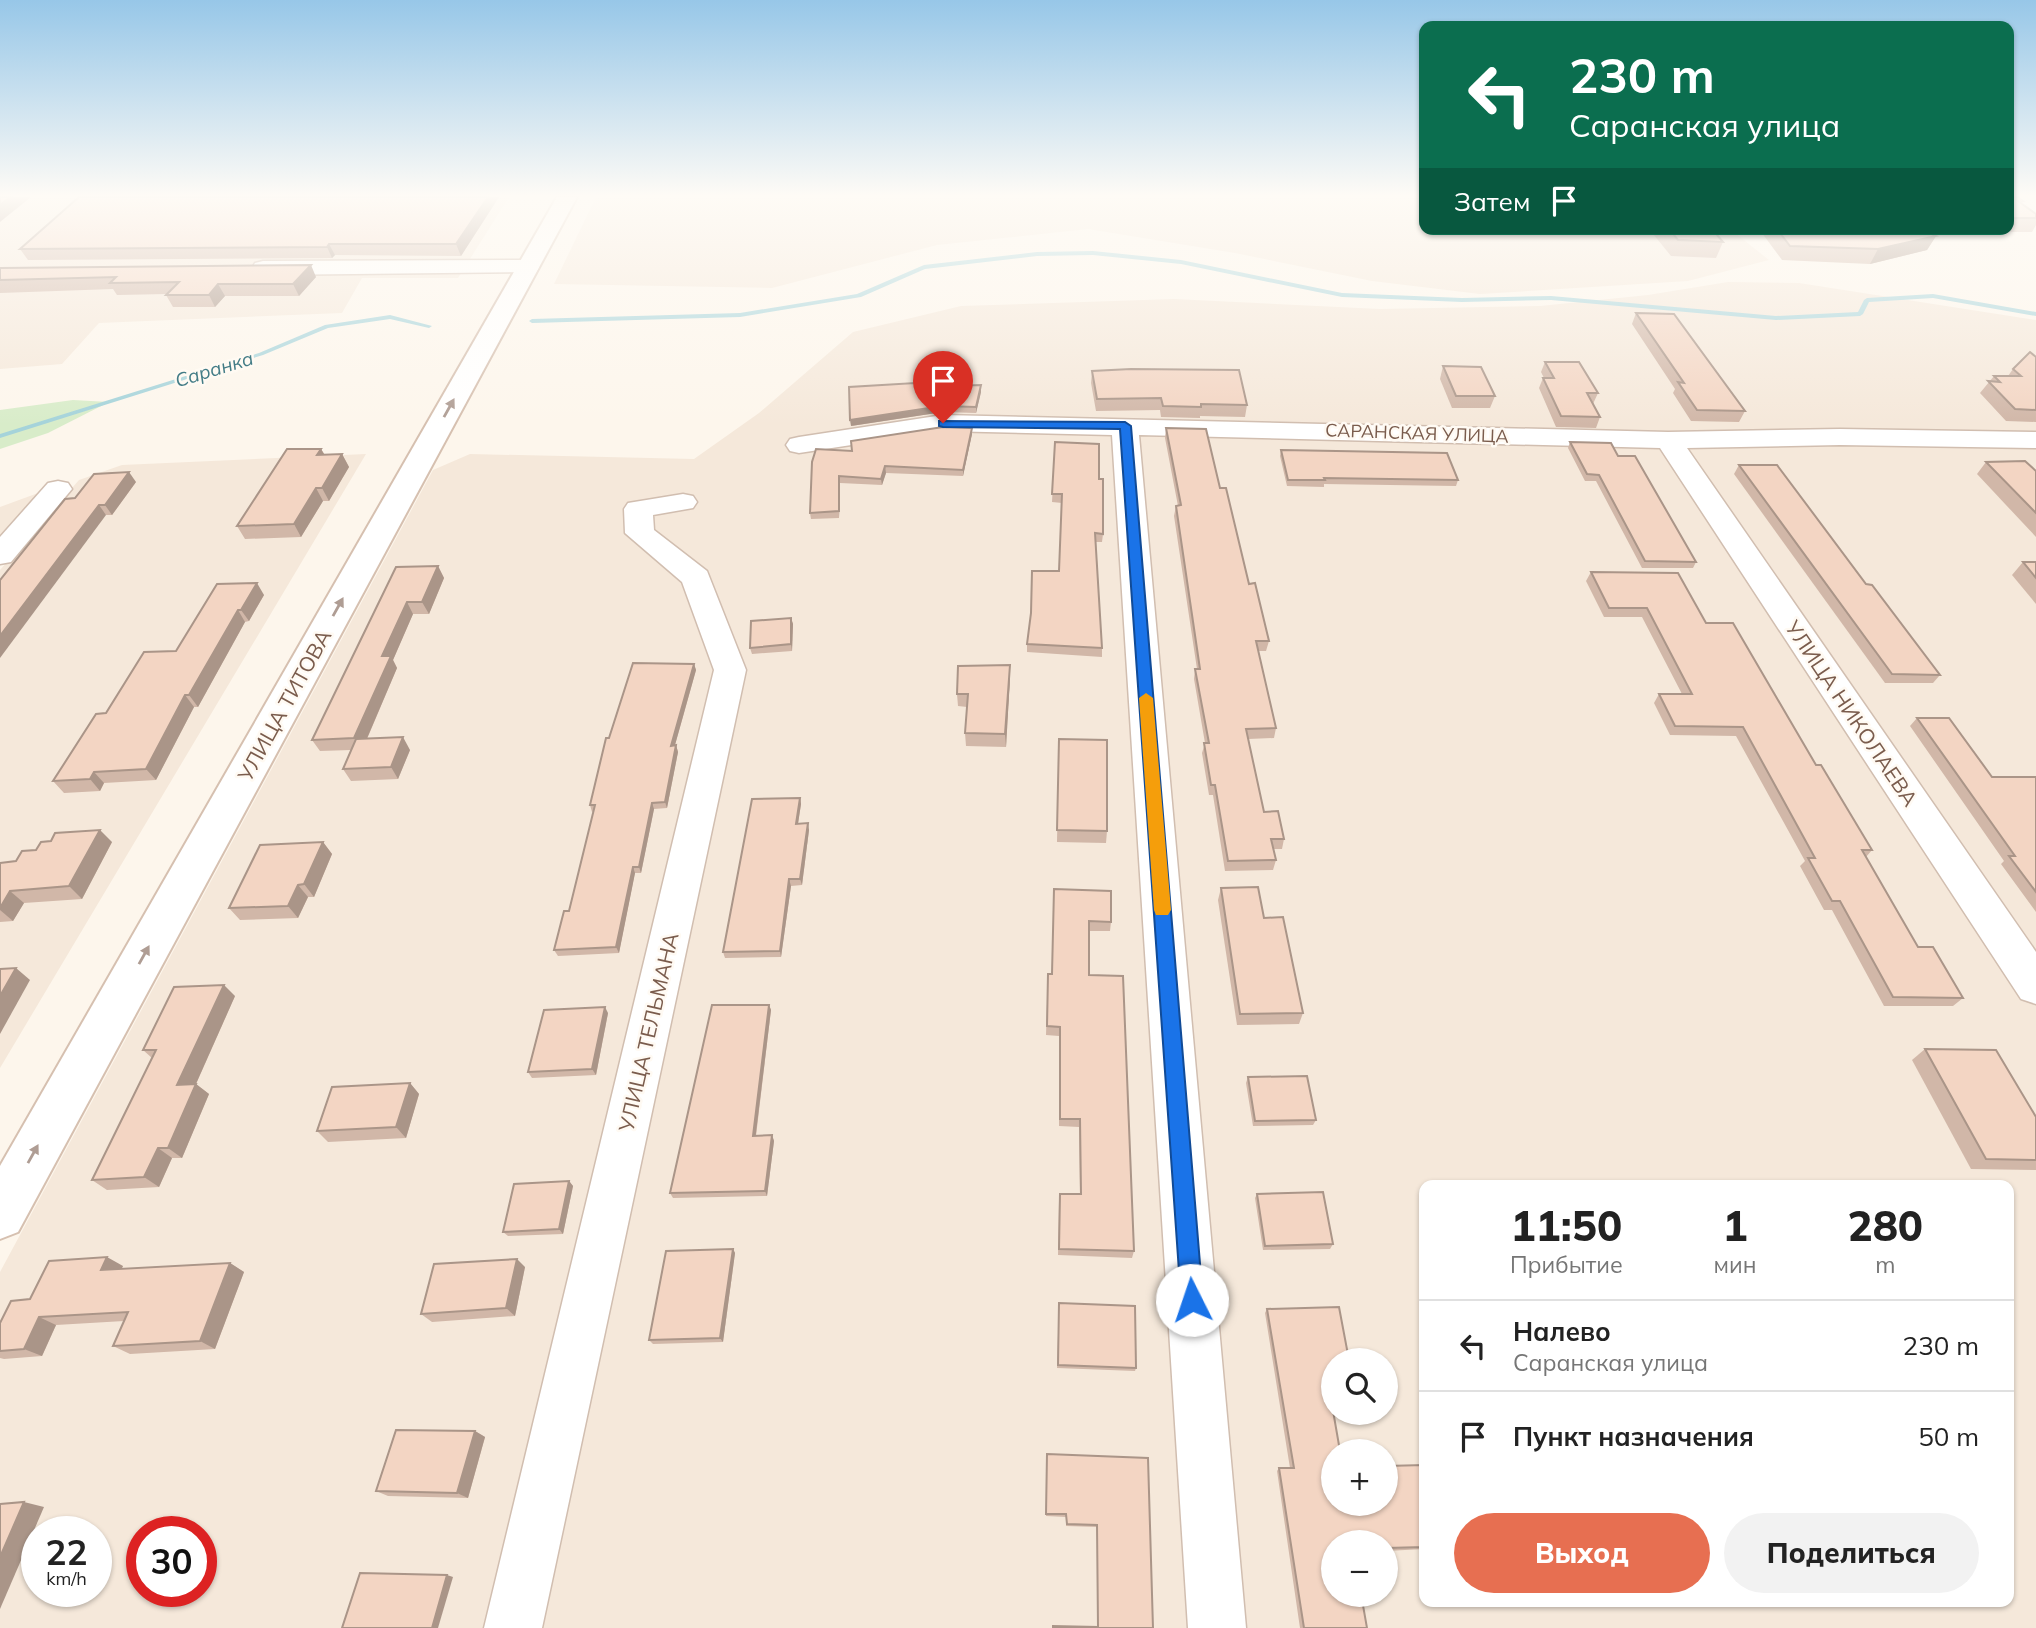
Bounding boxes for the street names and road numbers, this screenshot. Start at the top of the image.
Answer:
street label: САРАНСКАЯ УЛИЦА [1325,418,1509,448]
street label: УЛИЦА НИКОЛАЕВА [1780,614,1924,811]
street label: УЛИЦА ТИТОВА [231,624,337,786]
street label: УЛИЦА ТЕЛЬМАНА [612,929,684,1135]

